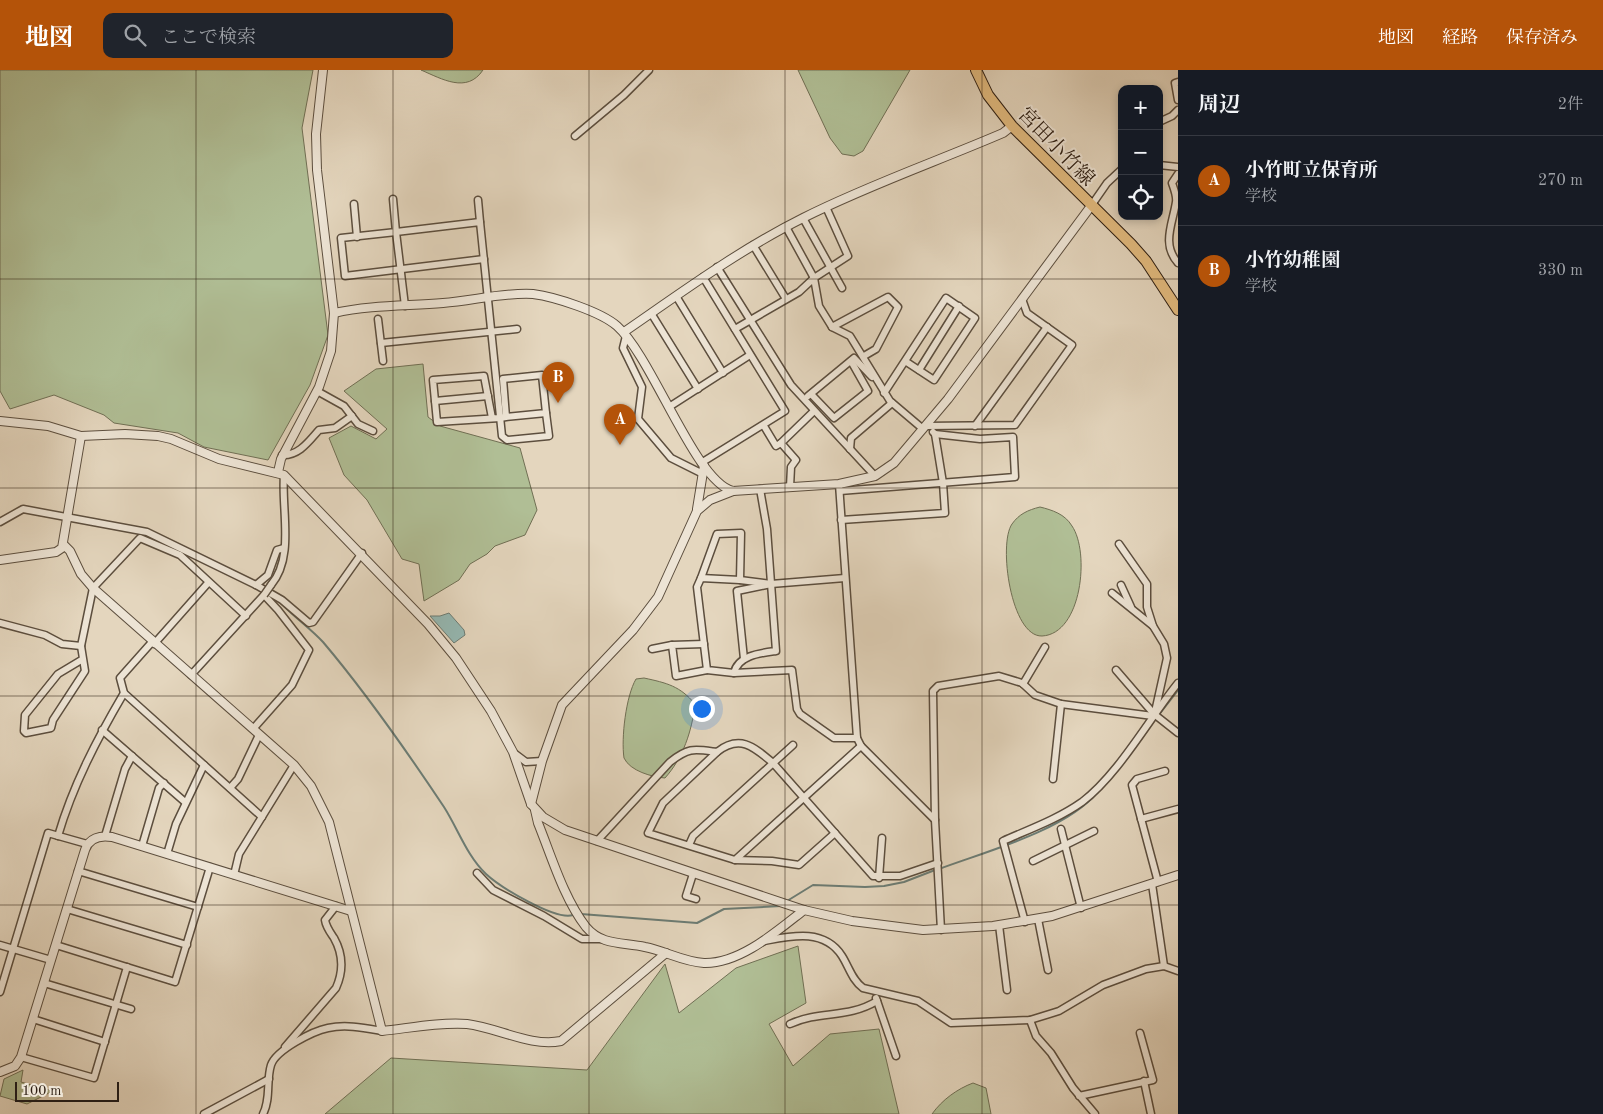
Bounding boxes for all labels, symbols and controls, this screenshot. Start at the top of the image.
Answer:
search box [103,13,453,58]
icon: search [121,21,149,49]
text: 地図 [25,27,73,51]
text: ここで検索 [161,29,256,48]
text: 地図 [1378,29,1414,47]
text: 経路 [1442,29,1478,47]
text: 保存済み [1506,29,1578,47]
map controls [1118,85,1163,220]
button: + [1118,85,1163,130]
text: 周辺 [1198,95,1240,116]
text: 2件 [1558,97,1583,113]
street label: 宮田小竹線 [1014,103,1099,190]
button: − [1118,130,1163,175]
text: 小竹町立保育所 [1245,162,1378,181]
text: A [1208,173,1220,189]
text: 270 m [1538,173,1583,189]
button: locate [1118,175,1163,220]
text: 学校 [1245,189,1277,205]
text: 小竹幼稚園 [1245,252,1340,271]
text: B [1208,263,1220,279]
text: 330 m [1538,263,1583,279]
text: 学校 [1245,279,1277,295]
pin: B [542,362,574,403]
pin: A [604,404,636,445]
your location [689,696,715,722]
scale bar [15,1079,119,1102]
text: 100 m [22,1084,61,1098]

